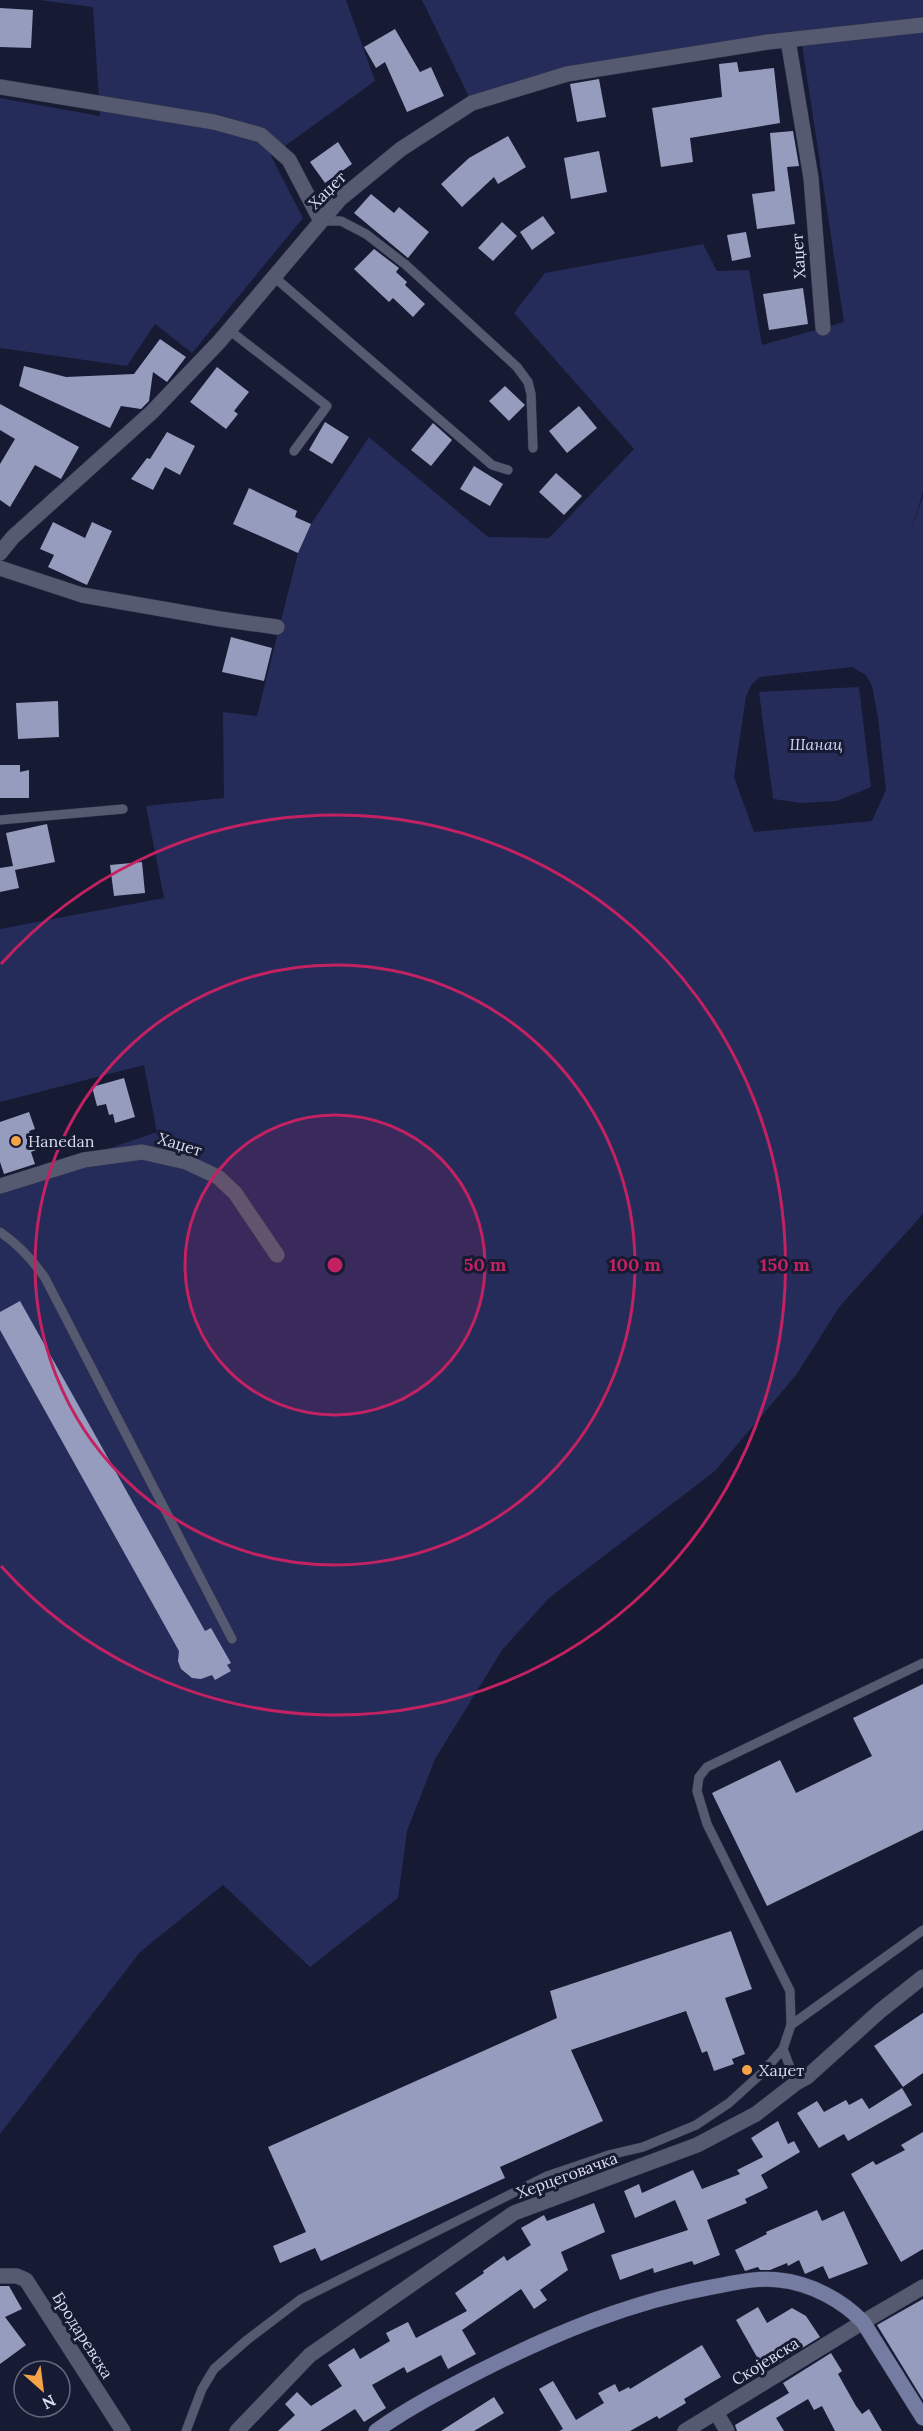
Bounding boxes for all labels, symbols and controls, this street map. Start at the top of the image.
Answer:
street label: Хаџет [304,167,350,213]
street label: Хаџет [786,233,810,279]
park label: Шанац [789,734,843,754]
street label: Хаџет [156,1128,205,1160]
place label: Hanedan [28,1131,95,1151]
marker: Hanedan [9,1134,23,1148]
text: 50 m [464,1253,507,1276]
text: 100 m [609,1253,661,1276]
text: 150 m [760,1253,810,1276]
centre of rings [325,1255,345,1275]
place label: Хаџет [759,2060,804,2080]
marker: Хаџет [740,2063,754,2077]
street label: Херцеговачка [514,2148,620,2202]
street label: Бродаревска [48,2288,118,2382]
street label: Скојевска [728,2332,802,2390]
north arrow [12,2359,72,2419]
text: N [39,2391,59,2414]

